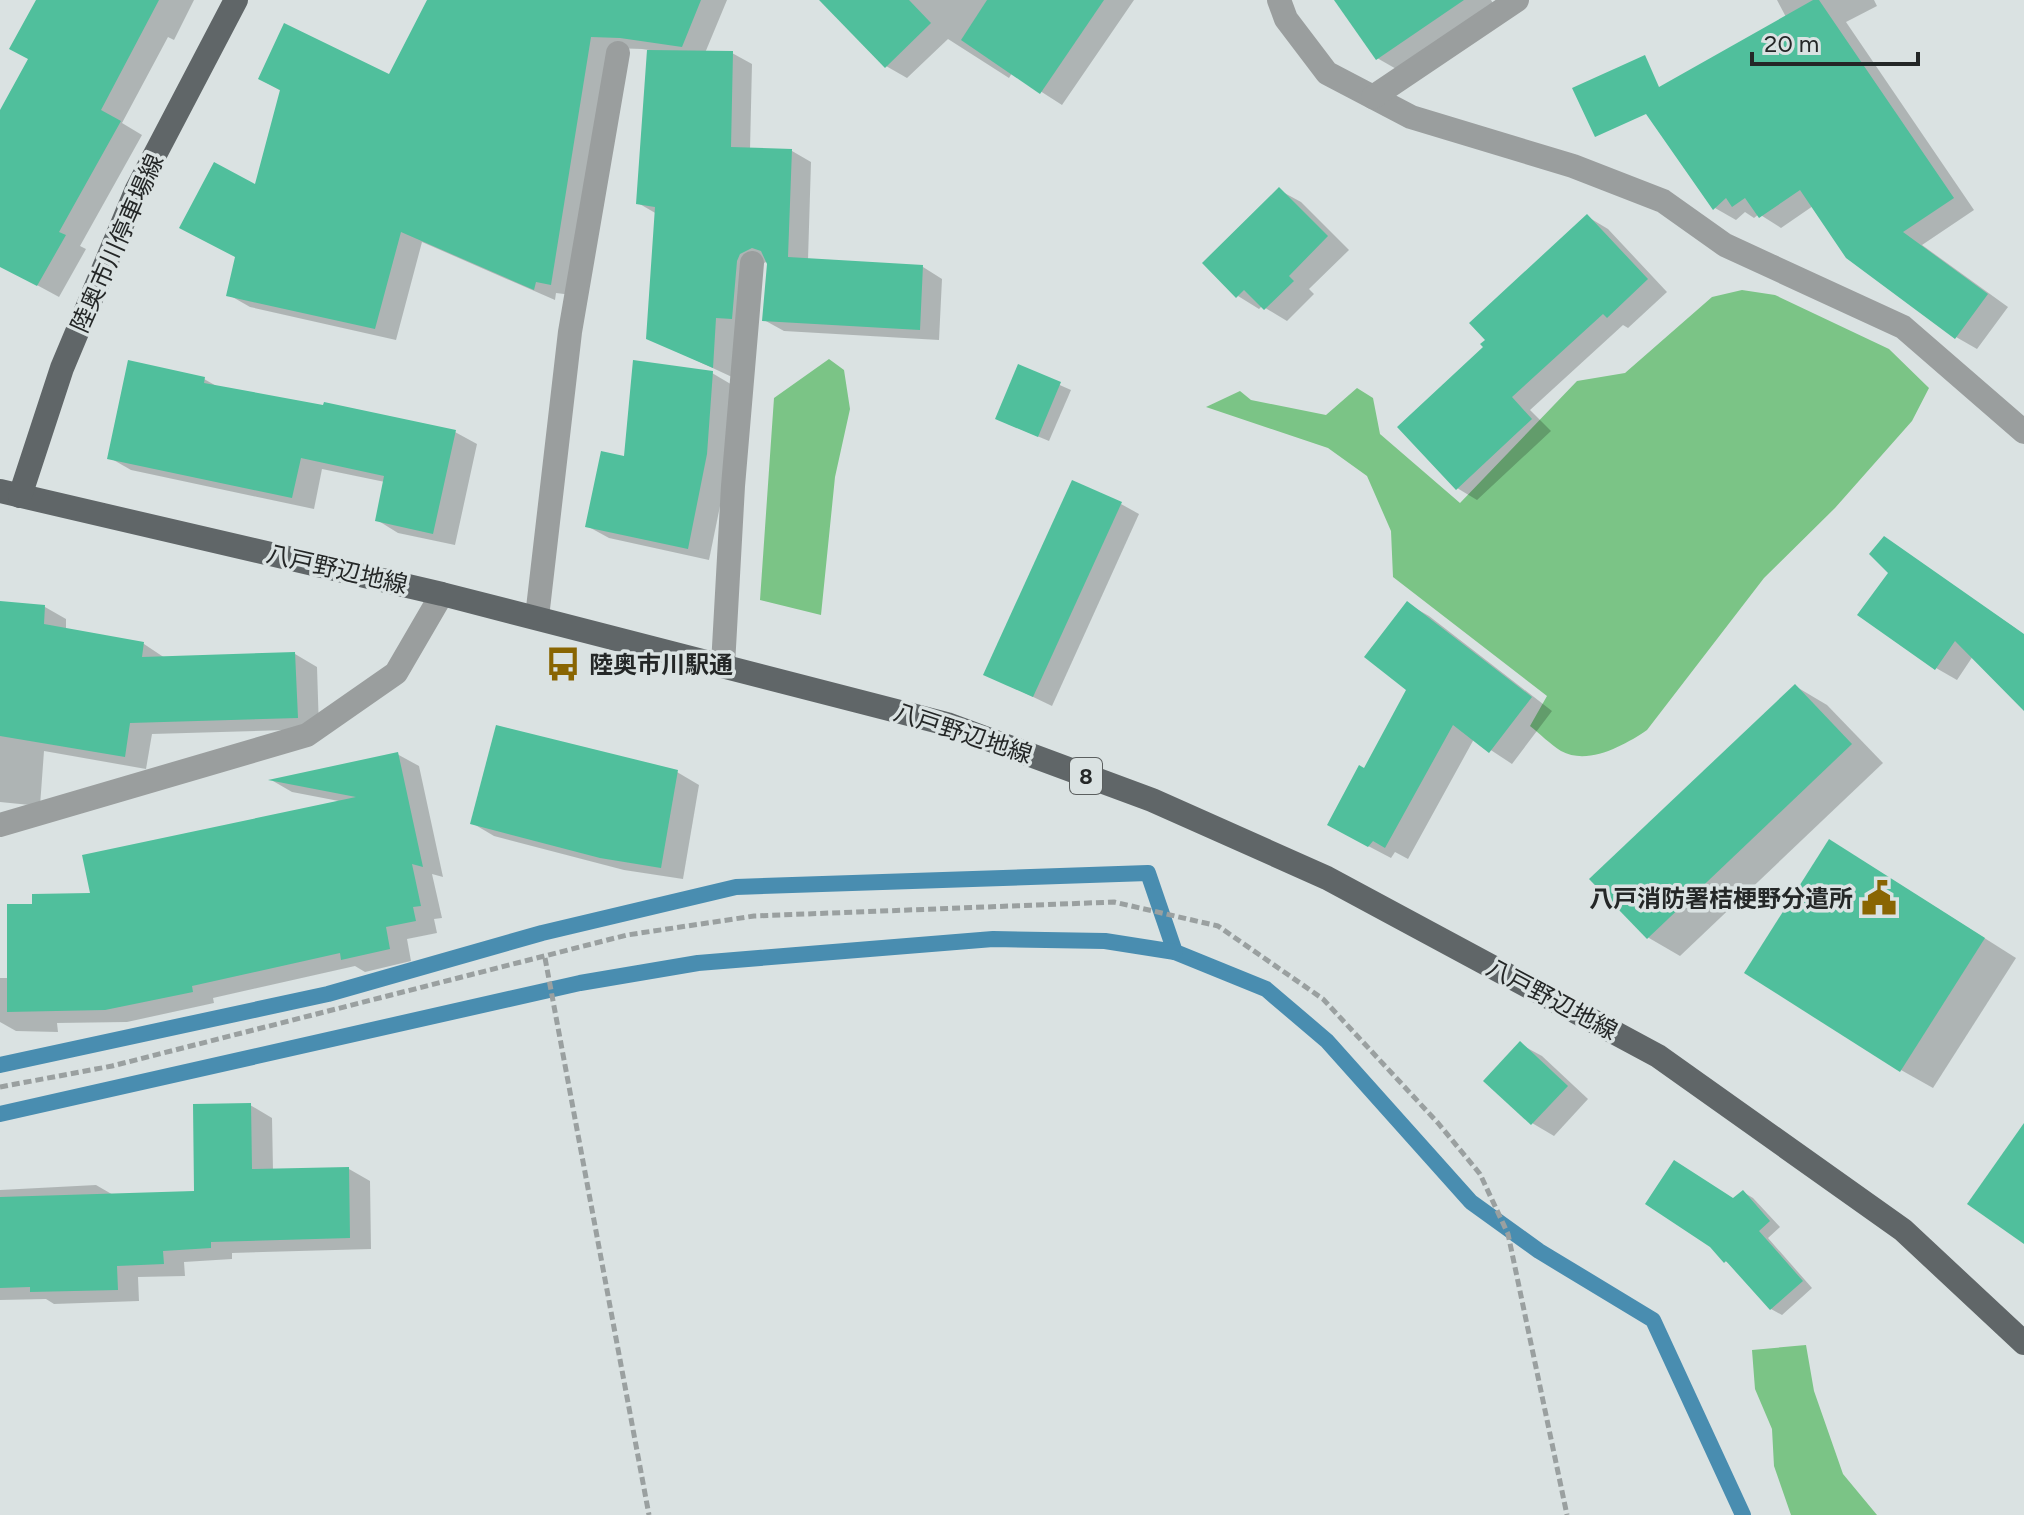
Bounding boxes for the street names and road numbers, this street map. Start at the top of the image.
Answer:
street label: 陸奥市川停車場線 [65,149,169,337]
street label: 八戸野辺地線 [264,539,410,599]
street label: 八戸野辺地線 [890,697,1036,769]
road number: 8 [1070,758,1102,794]
street label: 八戸野辺地線 [1482,952,1622,1046]

